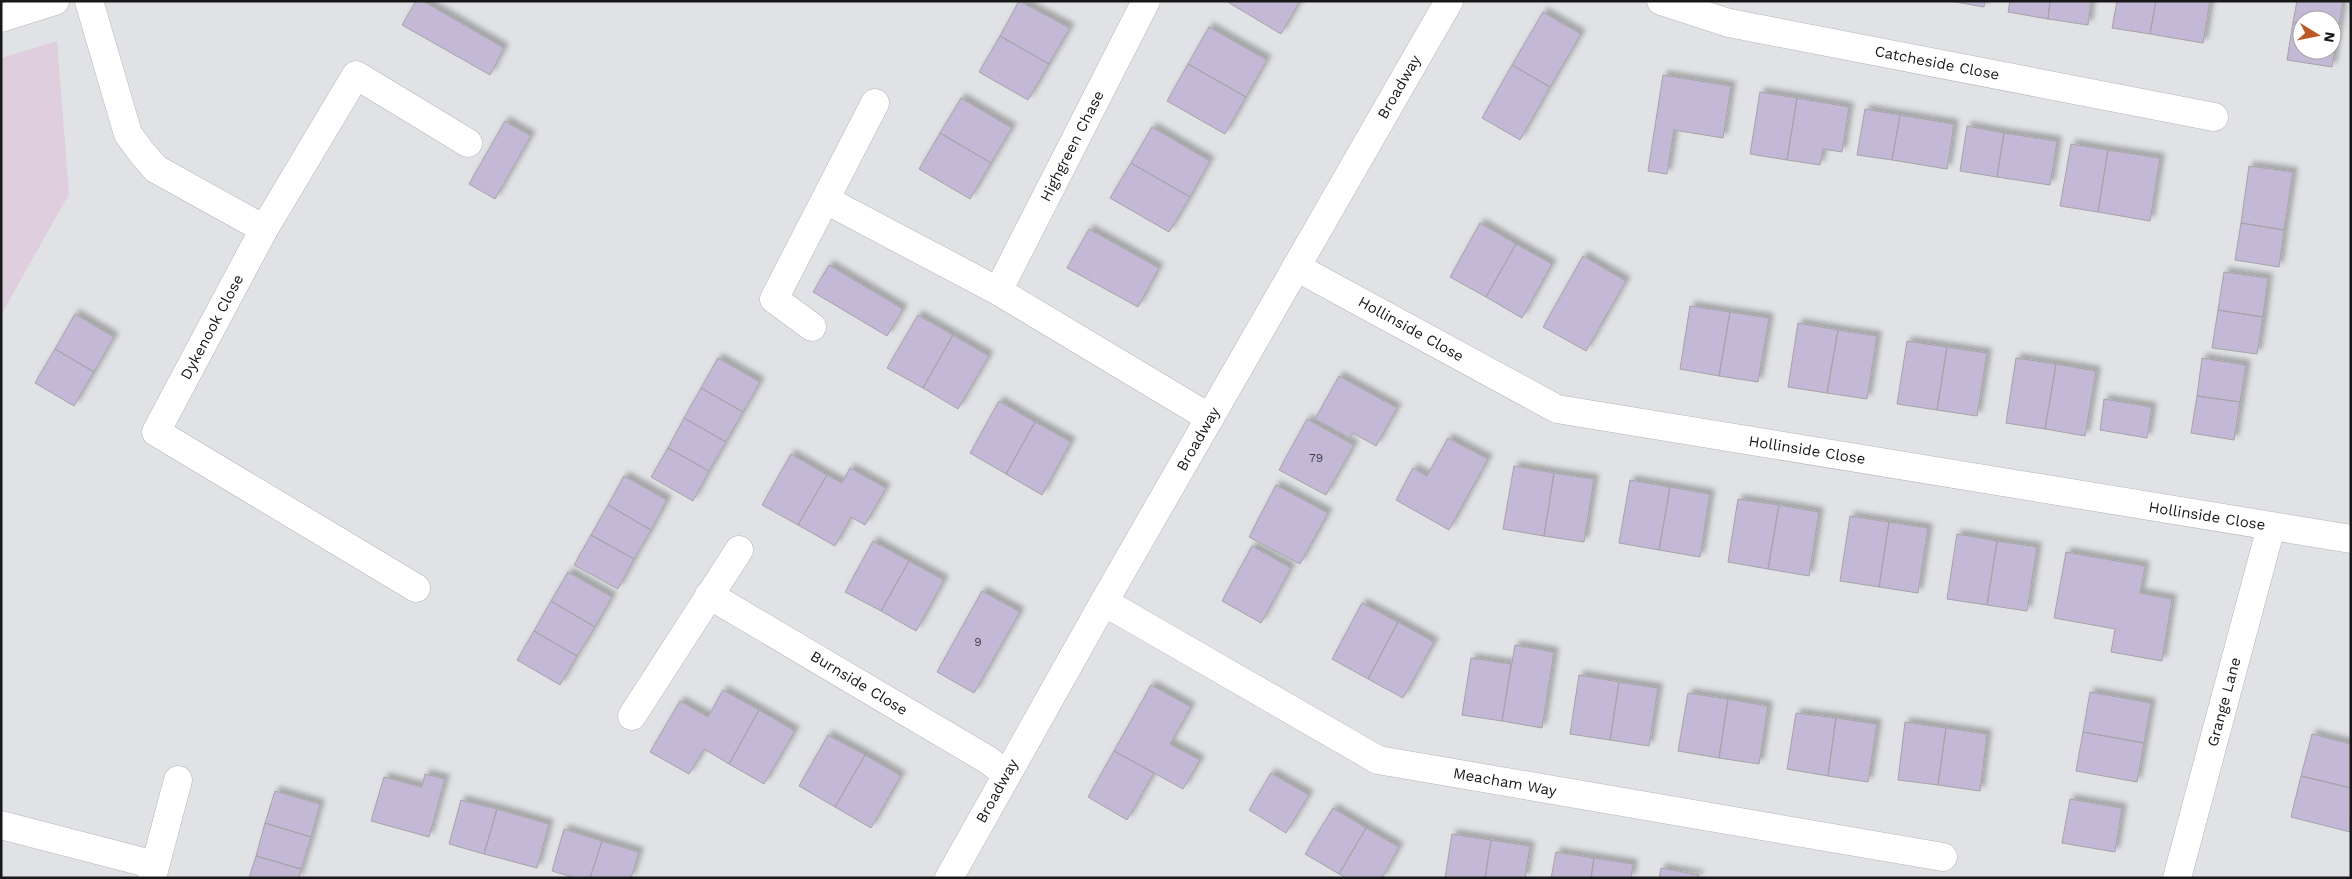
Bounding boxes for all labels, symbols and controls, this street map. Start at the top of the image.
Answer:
north arrow [2292,10,2342,60]
text: N [2321,31,2339,44]
street label: Catcheside Close [1873,42,2001,84]
street label: Broadway [1374,52,1425,122]
street label: Highgreen Chase [1036,87,1108,205]
street label: Dykenook Close [177,271,247,383]
street label: Hollinside Close [1355,293,1467,365]
street label: Broadway [1173,404,1224,474]
street label: Hollinside Close [1747,432,1867,468]
house number: 79 [1309,451,1323,465]
street label: Hollinside Close [2147,498,2267,534]
house number: 9 [974,635,982,649]
street label: Burnside Close [807,647,911,719]
street label: Grange Lane [2203,655,2245,749]
street label: Broadway [972,755,1022,826]
street label: Meacham Way [1452,764,1558,800]

